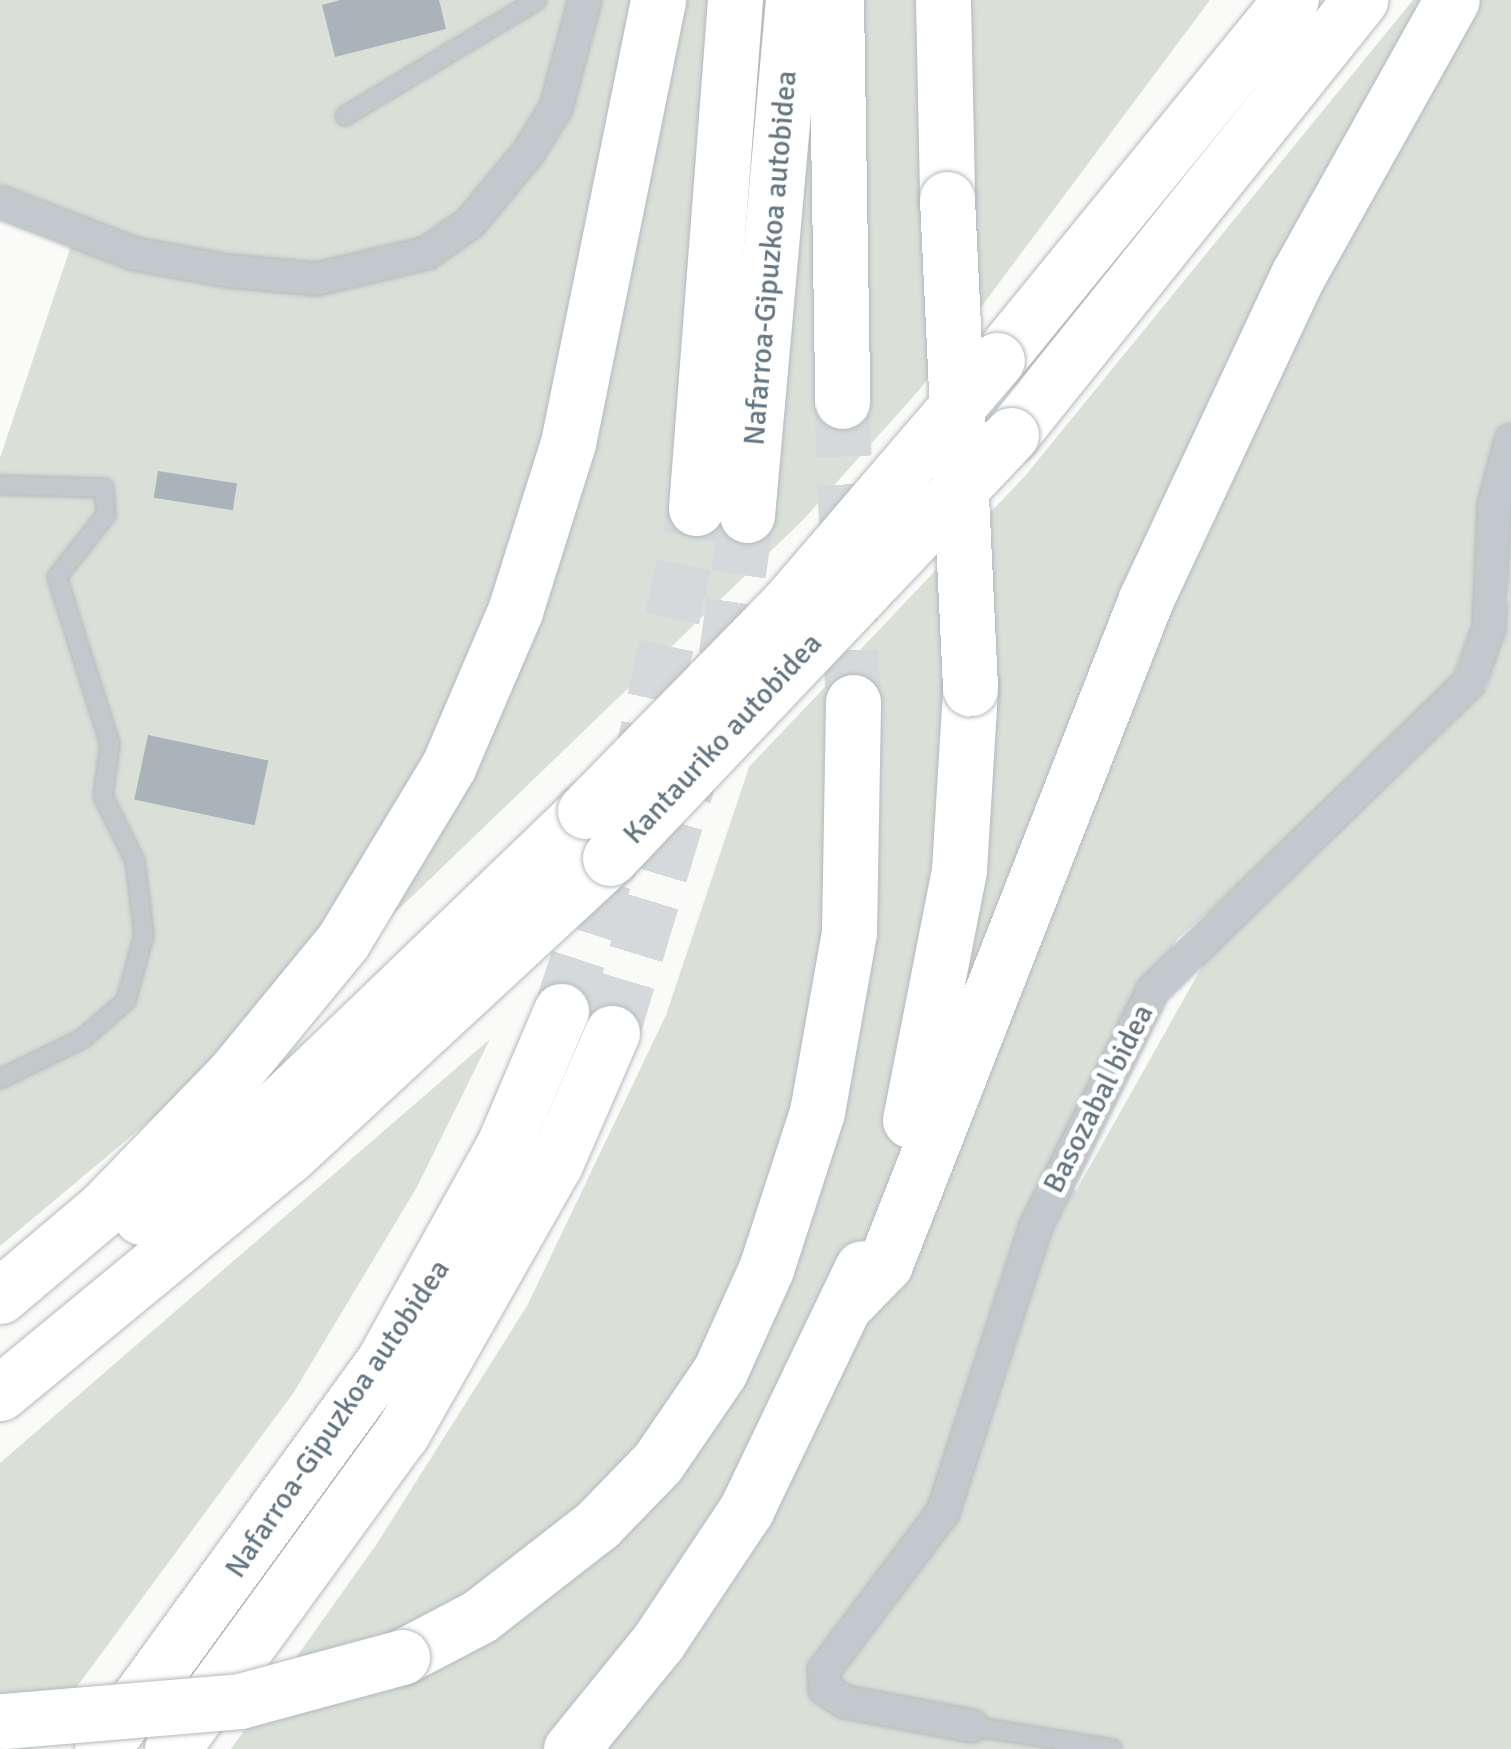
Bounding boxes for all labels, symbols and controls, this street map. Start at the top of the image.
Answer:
street label: Nafarroa-Gipuzkoa autobidea [737,69,805,447]
street label: Kantauriko autobidea [616,626,830,852]
street label: Basozabal bidea [1036,999,1162,1199]
street label: Nafarroa-Gipuzkoa autobidea [218,1253,458,1585]

